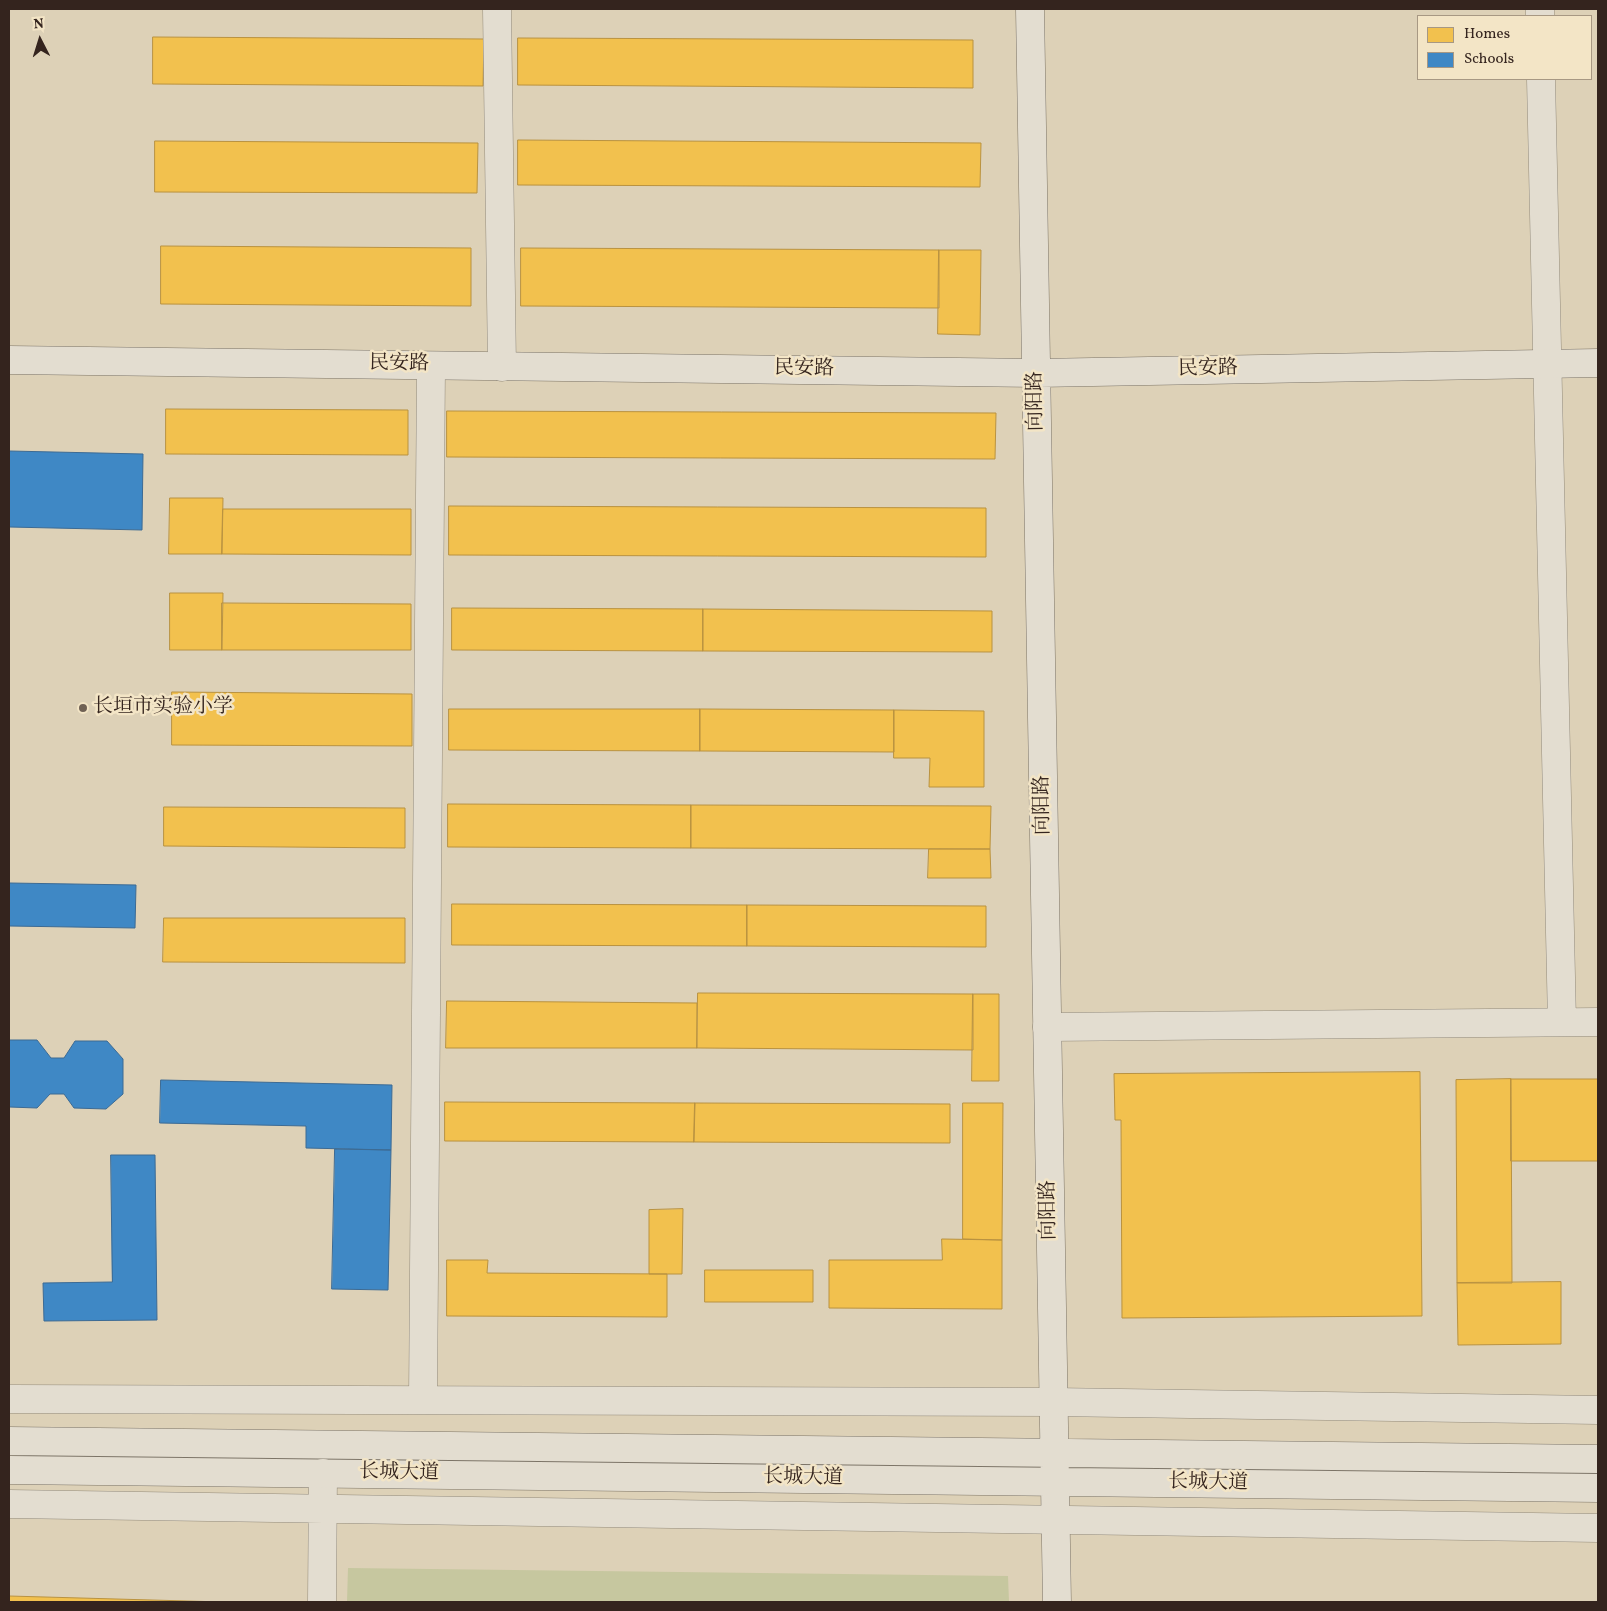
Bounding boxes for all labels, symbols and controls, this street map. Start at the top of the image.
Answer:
north arrow [15,15,65,65]
text: N [33,15,45,34]
legend [1417,15,1592,80]
text: Homes [1464,24,1510,45]
text: Schools [1464,49,1514,70]
street label: 民安路 [369,352,429,378]
street label: 民安路 [774,357,834,383]
street label: 民安路 [1178,357,1238,383]
street label: 向阳路 [1024,371,1050,431]
place label: 长垣市实验小学 [93,696,233,720]
marker: 长垣市实验小学 [77,702,89,714]
street label: 向阳路 [1031,775,1057,835]
street label: 向阳路 [1037,1180,1063,1240]
street label: 长城大道 [359,1461,439,1487]
street label: 长城大道 [763,1466,843,1492]
street label: 长城大道 [1168,1471,1248,1497]

